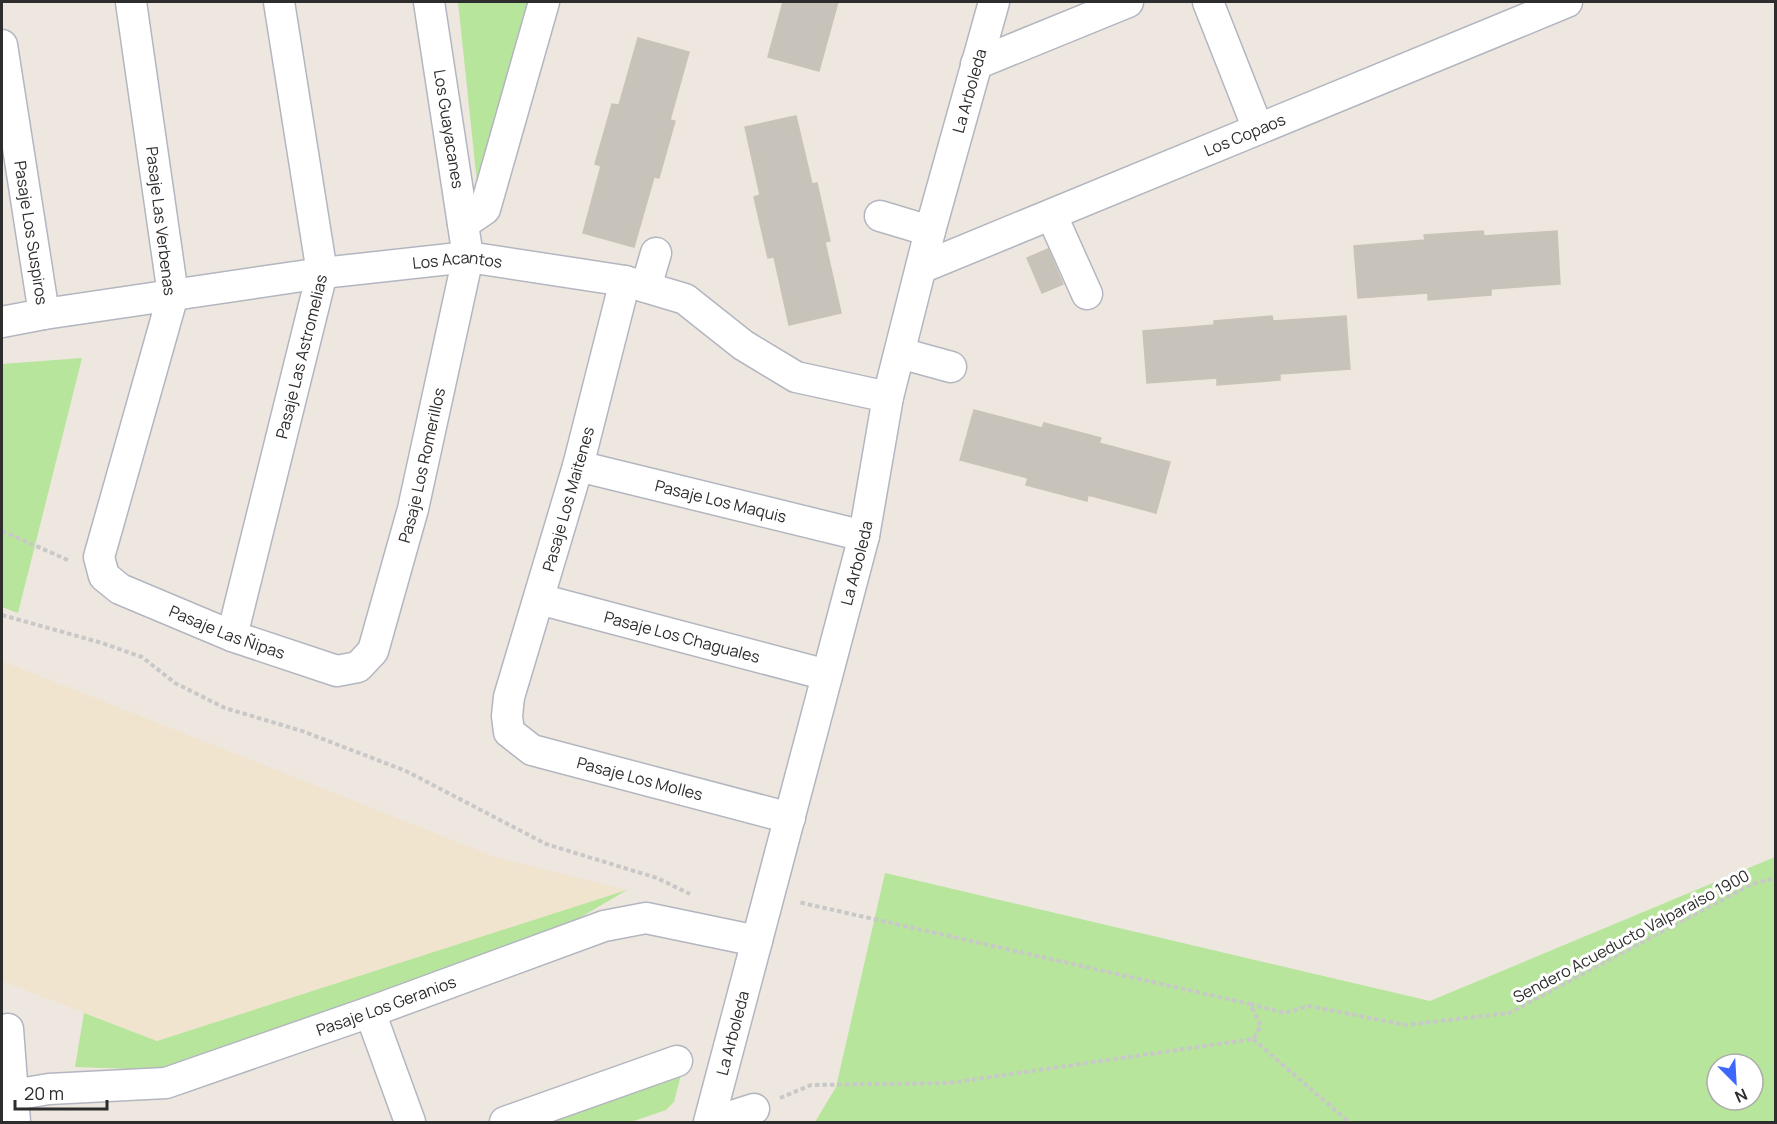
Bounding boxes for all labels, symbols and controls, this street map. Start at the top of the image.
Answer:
street label: La Arboleda [947,46,991,135]
street label: Los Guayacanes [429,68,469,190]
street label: Los Copaos [1201,108,1289,161]
street label: Pasaje Las Verbenas [141,145,181,297]
street label: Pasaje Los Suspiros [9,159,53,306]
street label: Los Acantos [411,246,504,274]
street label: Pasaje Las Astromelias [270,272,332,441]
street label: Pasaje Los Romerillos [393,386,450,545]
street label: Pasaje Los Maitenes [537,424,599,574]
street label: Pasaje Los Maquis [653,474,789,528]
street label: La Arboleda [835,519,877,608]
street label: Pasaje Las Ñipas [166,600,288,664]
street label: Pasaje Los Chaguales [602,606,763,668]
street label: Pasaje Los Molles [575,751,705,806]
street label: Sendero Acueducto Valparaíso 1900 [1509,864,1753,1008]
street label: Pasaje Los Geranios [313,970,459,1041]
street label: La Arboleda [711,988,754,1078]
north arrow [1705,1052,1765,1112]
scale bar [15,1073,106,1111]
text: 20 m [24,1081,64,1105]
text: N [1731,1083,1751,1108]

